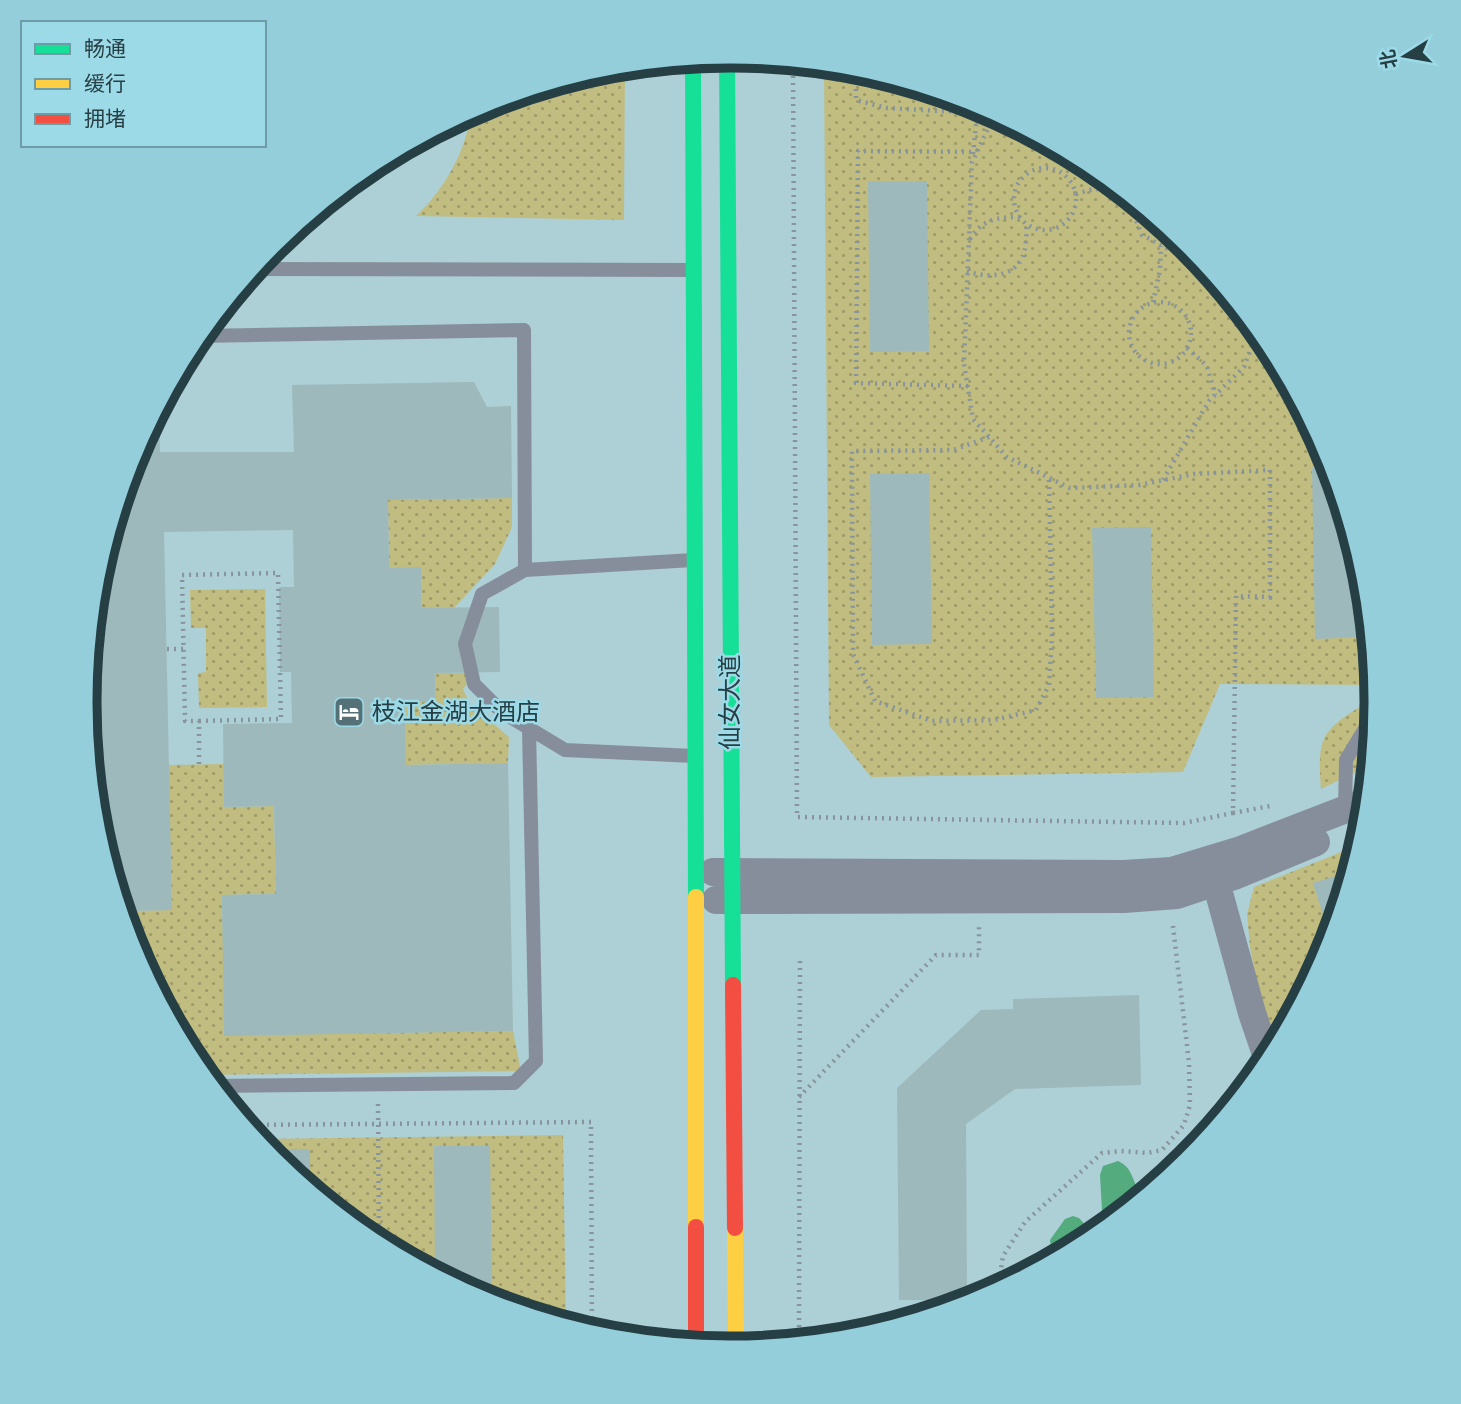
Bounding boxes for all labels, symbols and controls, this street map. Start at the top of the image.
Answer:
legend [21,21,266,147]
north arrow [1370,21,1440,91]
text: 畅通 [84,34,126,63]
text: 北 [1374,47,1403,71]
text: 缓行 [84,69,126,98]
text: 拥堵 [84,104,126,133]
street label: 仙女大道 [713,654,745,750]
hotel icon: 枝江金湖大酒店 [332,695,366,729]
place label: 枝江金湖大酒店 [372,695,540,727]

